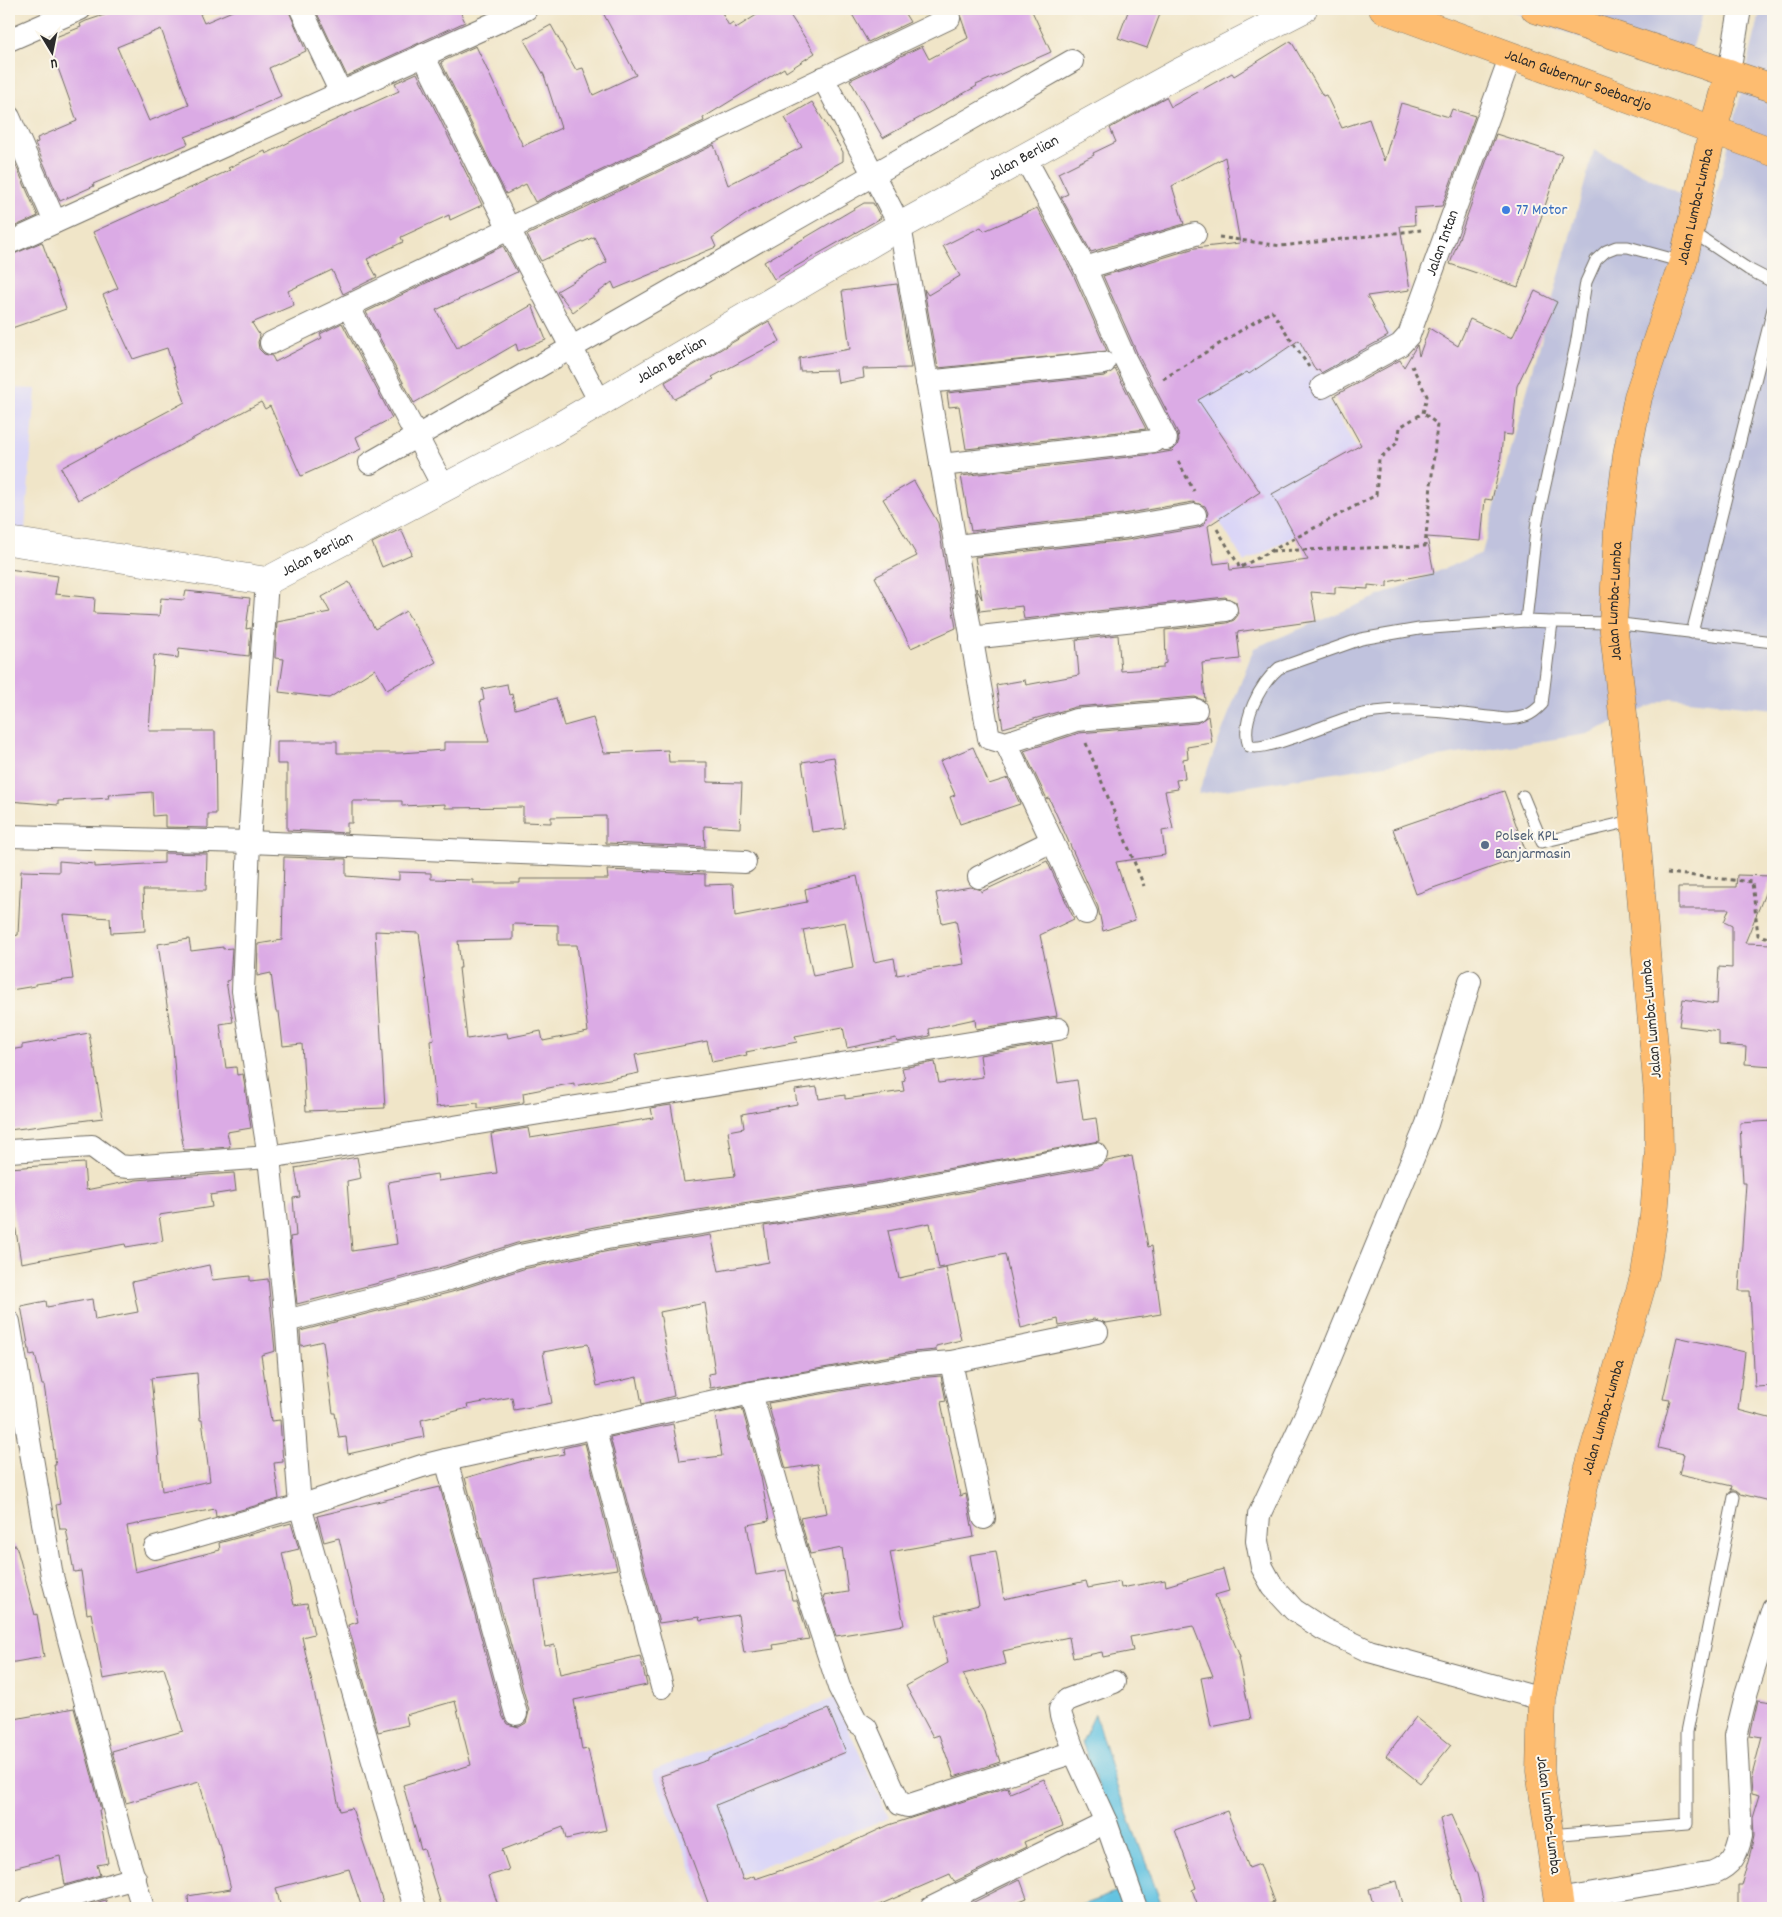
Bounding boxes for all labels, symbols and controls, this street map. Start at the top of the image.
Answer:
north arrow [28,28,78,78]
street label: Jalan Gubernur Soebardjo [1502,43,1655,118]
text: U [49,52,59,73]
street label: Jalan Berlian [984,129,1063,187]
street label: Jalan Lumba-Lumba [1671,146,1720,267]
place label: 77 Motor [1516,199,1567,222]
marker: 77 Motor [1500,204,1512,216]
street label: Jalan Intan [1420,207,1465,279]
street label: Jalan Berlian [632,331,711,390]
street label: Jalan Berlian [277,526,357,583]
street label: Jalan Lumba-Lumba [1601,541,1629,662]
place label: Polsek KPL Banjarmasin [1495,825,1571,866]
marker: Polsek KPL Banjarmasin [1479,839,1491,851]
street label: Jalan Lumba-Lumba [1635,958,1669,1079]
street label: Jalan Lumba-Lumba [1576,1356,1631,1478]
street label: Jalan Lumba-Lumba [1529,1755,1567,1876]

